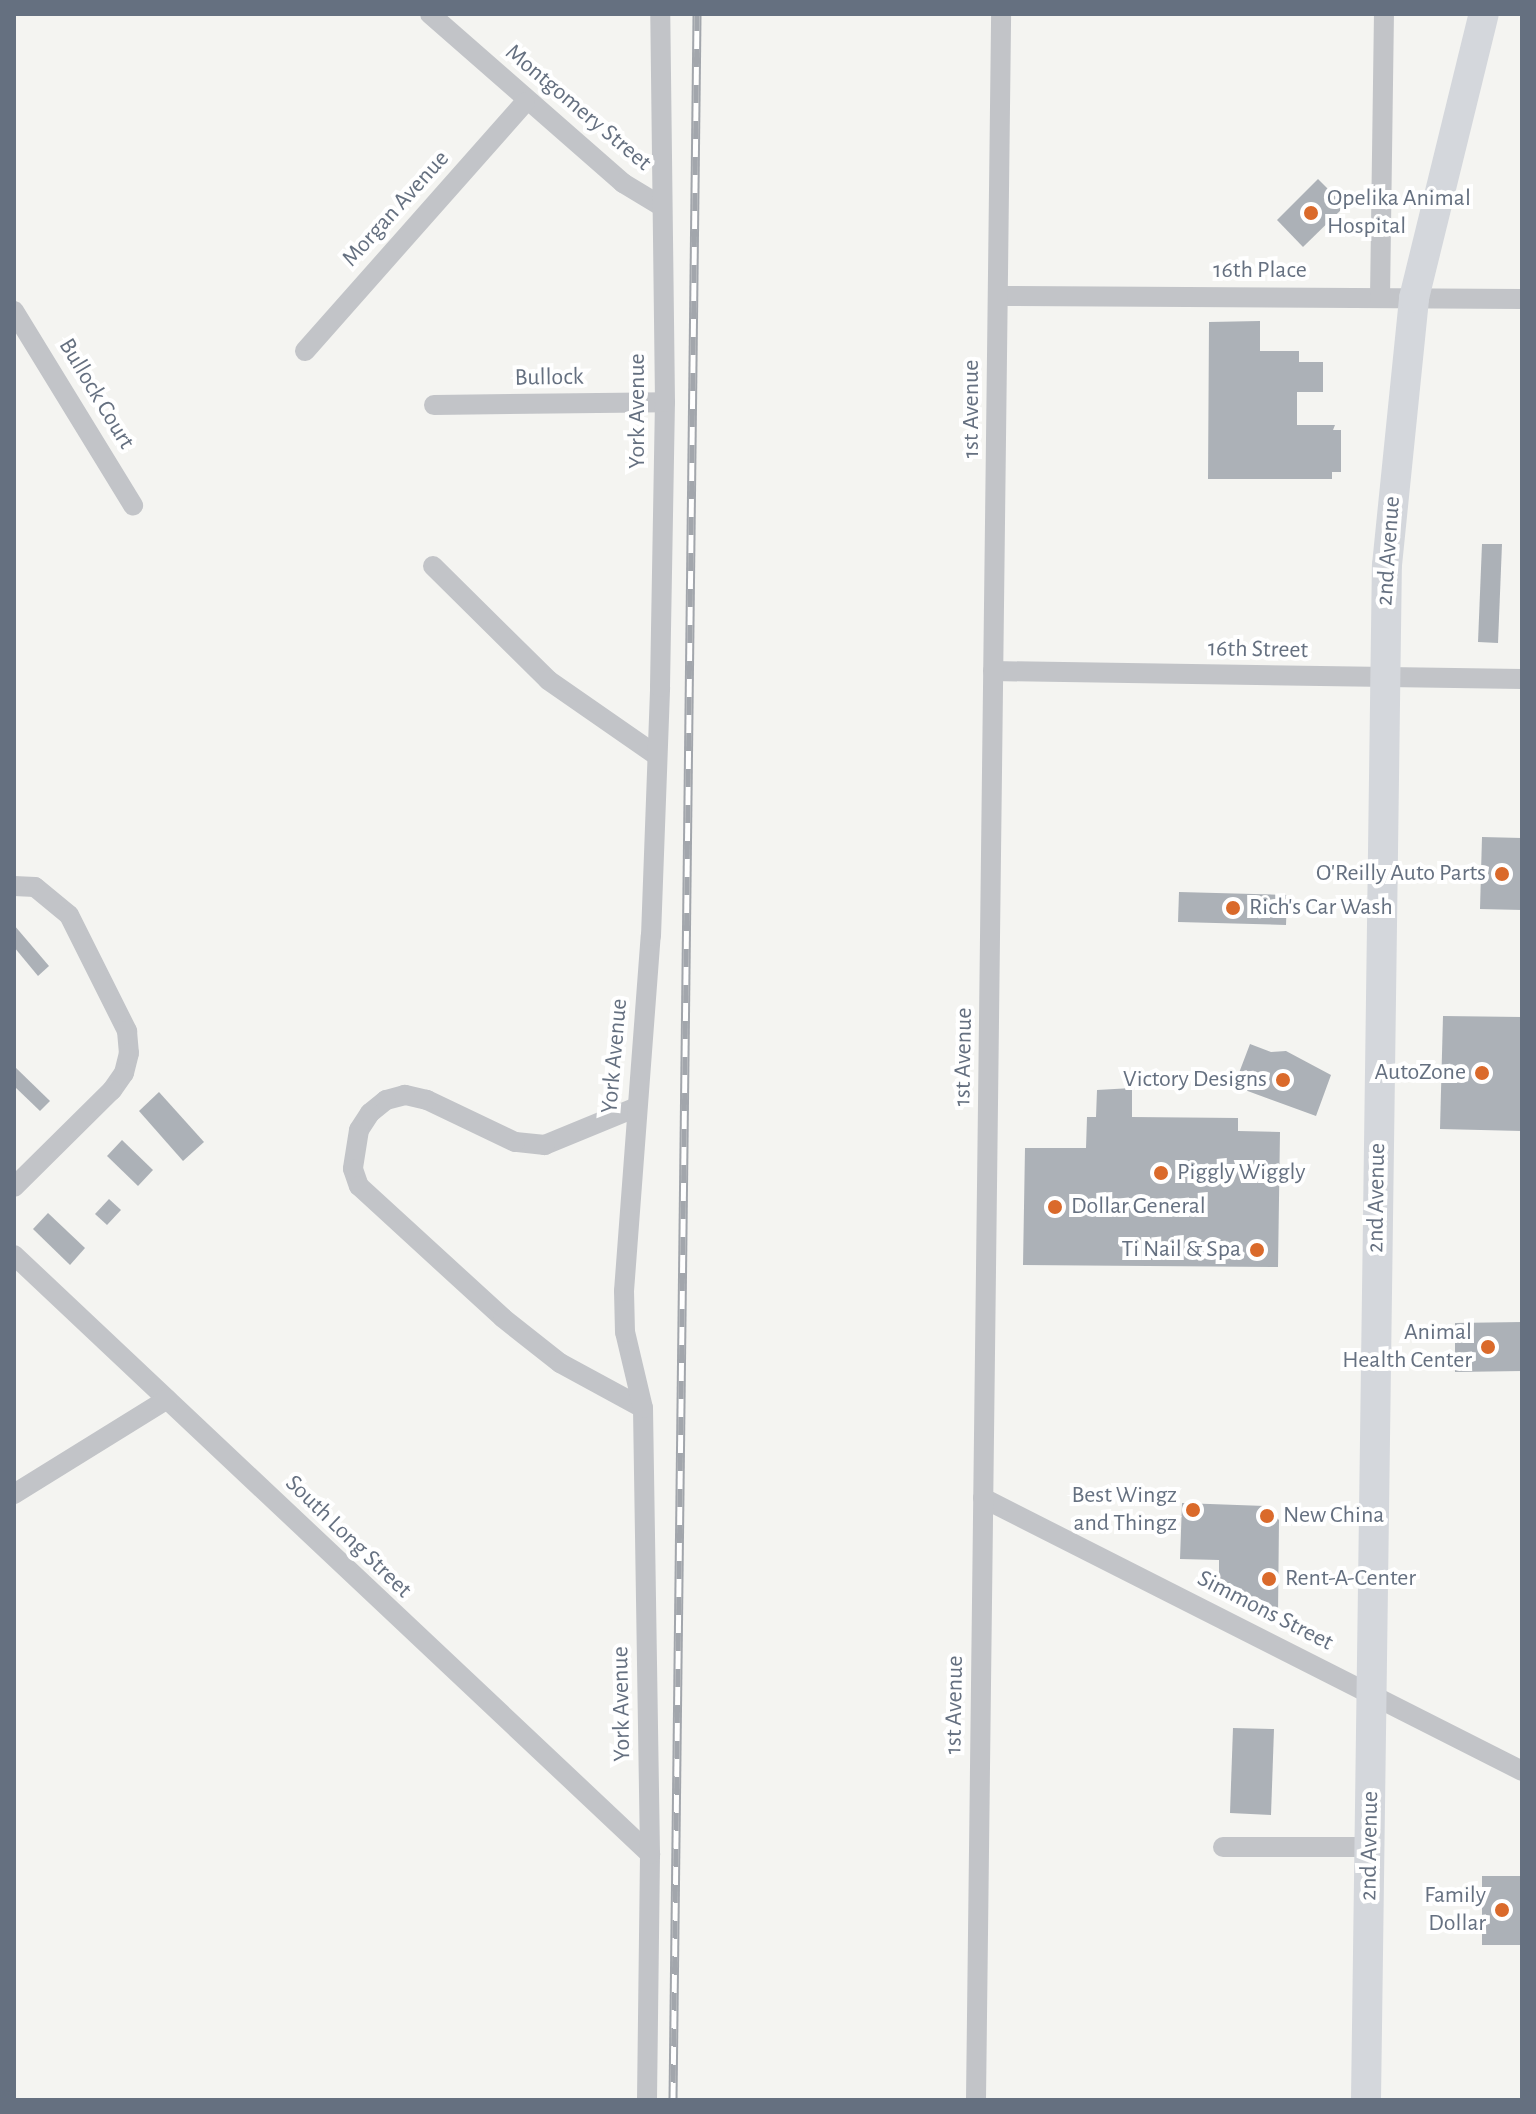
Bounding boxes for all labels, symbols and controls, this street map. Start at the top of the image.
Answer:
street label: Montgomery Street [499,39,657,177]
street label: Morgan Avenue [336,145,456,273]
place label: Opelika Animal Hospital [1327,185,1471,241]
marker: Opelika Animal Hospital [1302,204,1320,222]
street label: 16th Place [1213,257,1307,285]
street label: Bullock Court [52,333,140,455]
street label: York Avenue [624,353,652,469]
street label: 1st Avenue [958,360,986,458]
street label: Bullock [514,363,584,393]
street label: 2nd Avenue [1371,495,1407,607]
street label: 16th Street [1208,635,1308,665]
place label: O'Reilly Auto Parts [1316,860,1486,888]
marker: O'Reilly Auto Parts [1493,865,1511,883]
place label: Rich's Car Wash [1249,894,1393,922]
marker: Rich's Car Wash [1224,899,1242,917]
street label: York Avenue [596,997,634,1115]
street label: 1st Avenue [949,1007,979,1107]
place label: AutoZone [1375,1059,1466,1087]
marker: AutoZone [1473,1064,1491,1082]
place label: Victory Designs [1123,1066,1267,1094]
marker: Victory Designs [1274,1071,1292,1089]
street label: 2nd Avenue [1362,1143,1392,1253]
place label: Piggly Wiggly [1177,1159,1306,1187]
marker: Piggly Wiggly [1152,1164,1170,1182]
place label: Dollar General [1071,1193,1206,1221]
marker: Dollar General [1046,1198,1064,1216]
place label: Ti Nail & Spa [1122,1236,1241,1264]
marker: Ti Nail & Spa [1248,1241,1266,1259]
place label: Animal Health Center [1342,1319,1472,1375]
marker: Animal Health Center [1479,1338,1497,1356]
street label: South Long Street [279,1469,417,1605]
place label: Best Wingz and Thingz [1072,1482,1177,1538]
marker: Best Wingz and Thingz [1184,1501,1202,1519]
place label: New China [1283,1502,1384,1530]
marker: New China [1258,1507,1276,1525]
street label: Simmons Street [1192,1564,1338,1658]
place label: Rent-A-Center [1285,1565,1416,1593]
marker: Rent-A-Center [1260,1570,1278,1588]
street label: York Avenue [607,1646,637,1762]
street label: 1st Avenue [940,1655,970,1755]
street label: 2nd Avenue [1355,1791,1385,1901]
place label: Family Dollar [1424,1882,1486,1938]
marker: Family Dollar [1493,1901,1511,1919]

